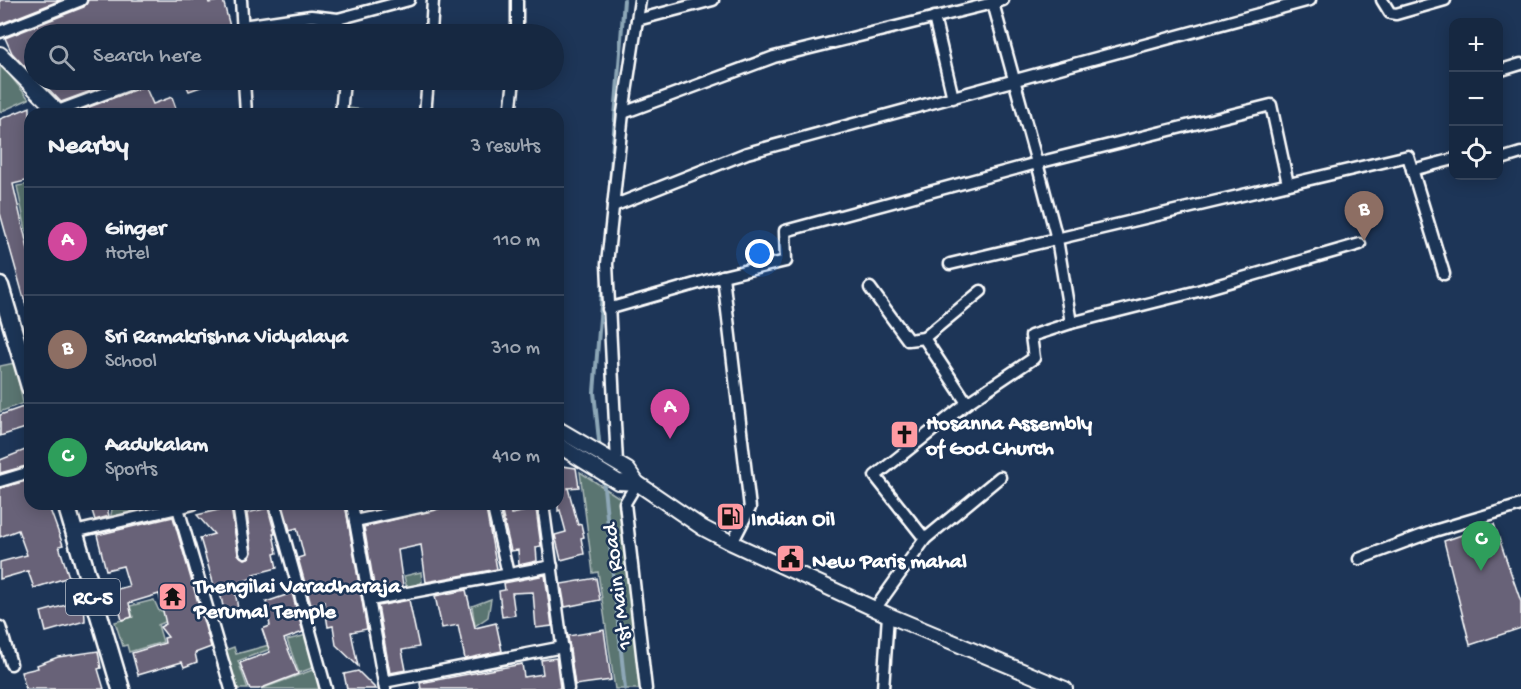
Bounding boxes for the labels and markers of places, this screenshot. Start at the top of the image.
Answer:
pin: B [1344,192,1384,241]
pin: A [650,390,690,439]
place label: Hosanna Assembly of God Church [925,412,1092,463]
church icon: Hosanna Assembly of God Church [889,418,921,450]
fuel station icon: Indian Oil [714,501,746,533]
place label: Indian Oil [751,508,835,534]
pin: C [1462,522,1500,571]
public building icon: New Paris mahal [775,543,807,575]
place label: New Paris mahal [812,550,967,576]
place label: Thengilai Varadharaja Perumal Temple [192,575,402,626]
temple icon: Thengilai Varadharaja Perumal Temple [157,581,189,613]

